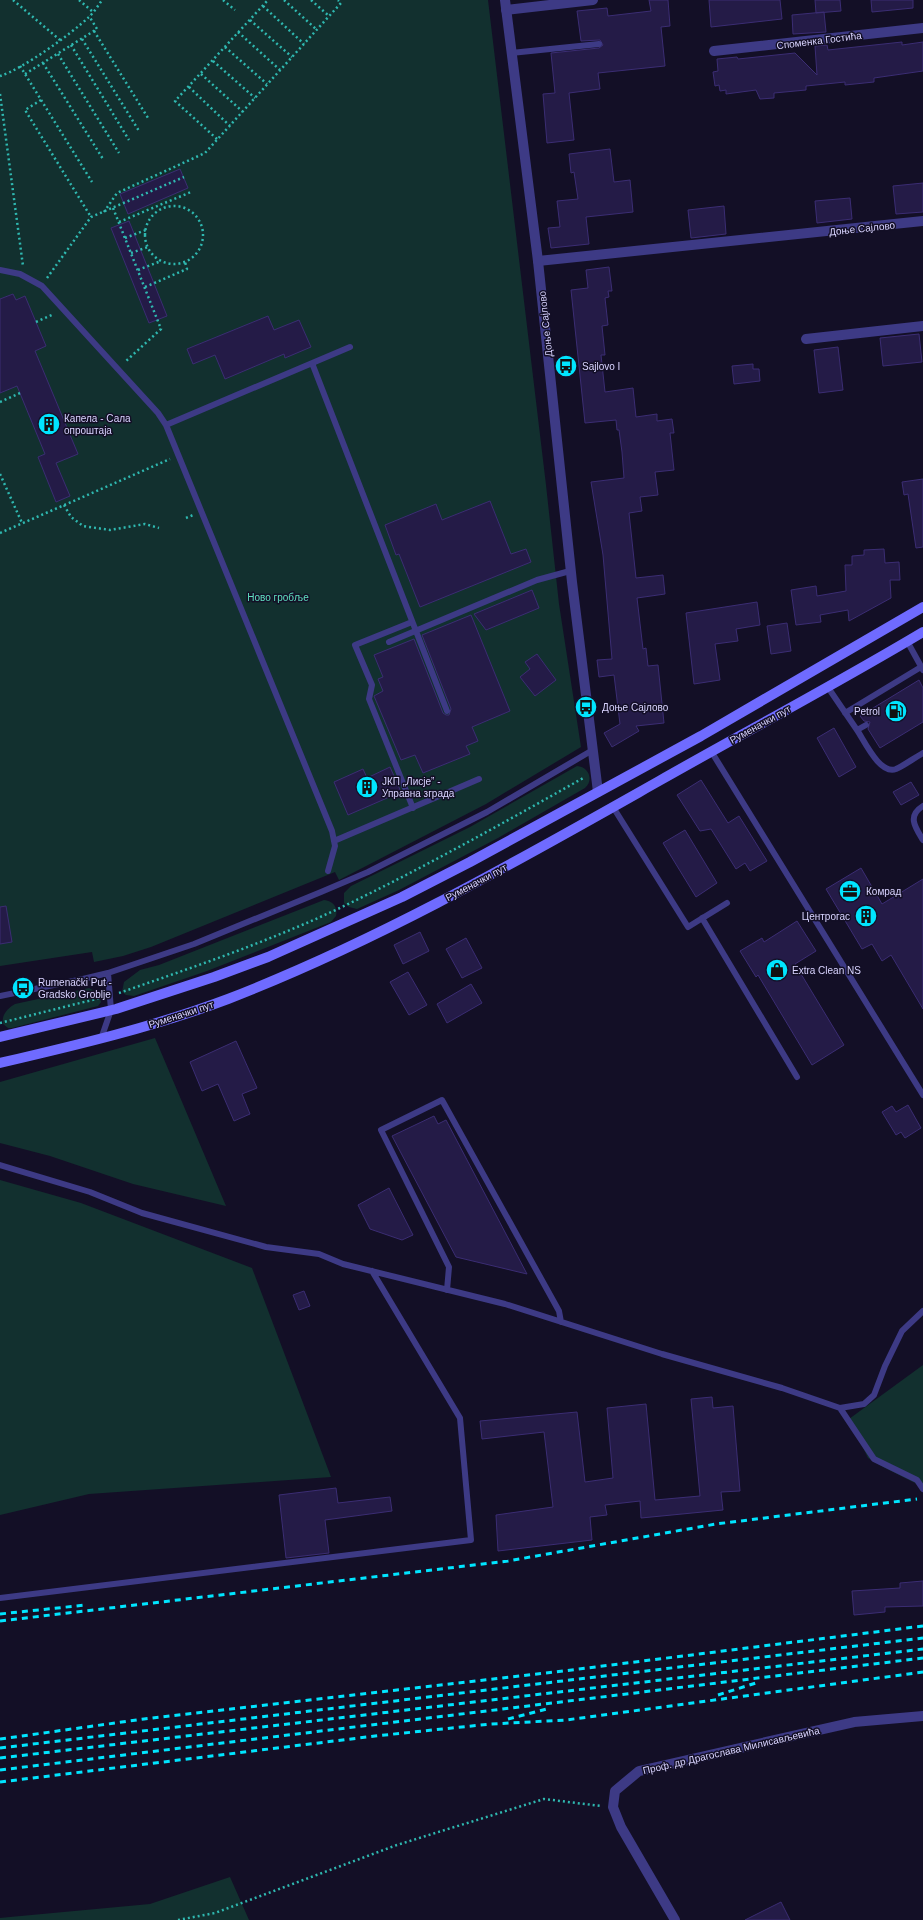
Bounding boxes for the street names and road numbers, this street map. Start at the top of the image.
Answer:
street label: Споменка Гостића [776,30,863,51]
street label: Доње Сајлово [829,220,896,237]
street label: Доње Сајлово [537,290,554,357]
street label: Руменачки пут [728,703,793,746]
street label: Руменачки пут [444,861,509,903]
street label: Руменачки пут [147,999,215,1030]
street label: Проф. др Драгослава Милисављевића [642,1725,821,1776]

